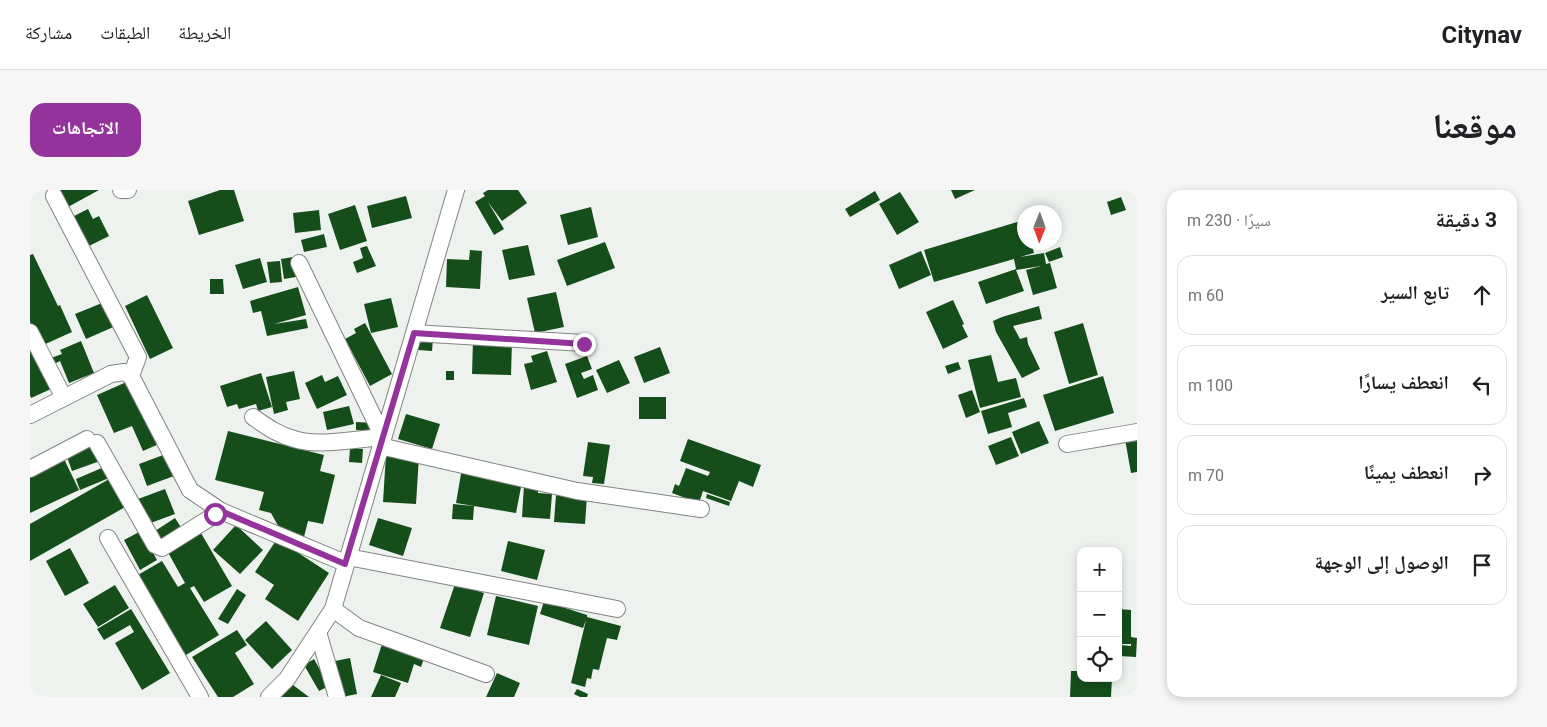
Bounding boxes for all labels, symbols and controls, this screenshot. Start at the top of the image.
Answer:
text: Citynav [1441,21,1522,49]
text: مشاركة [25,22,72,43]
text: الطبقات [100,22,150,43]
text: الخريطة [178,22,231,43]
button: الاتجاهات [30,103,141,157]
text: موقعنا [1432,106,1517,147]
north arrow [1017,205,1062,250]
text: 3 دقيقة [1436,208,1497,232]
text: سيرًا · 230 m [1187,211,1271,230]
text: تابع السير [1381,281,1449,304]
icon: ahead [1468,281,1496,309]
text: 60 m [1188,286,1224,305]
route end [573,333,596,356]
text: انعطف يسارًا [1358,371,1449,394]
icon: left [1468,371,1496,399]
text: 100 m [1188,376,1233,395]
text: انعطف يمينًا [1364,461,1449,484]
icon: right [1468,461,1496,489]
text: 70 m [1188,466,1224,485]
route start [204,503,227,526]
map controls [1077,547,1122,682]
button: + [1077,547,1122,592]
text: الوصول إلى الوجهة [1315,551,1449,574]
icon: arrive [1468,551,1496,579]
button: − [1077,592,1122,637]
button: locate [1077,637,1122,682]

